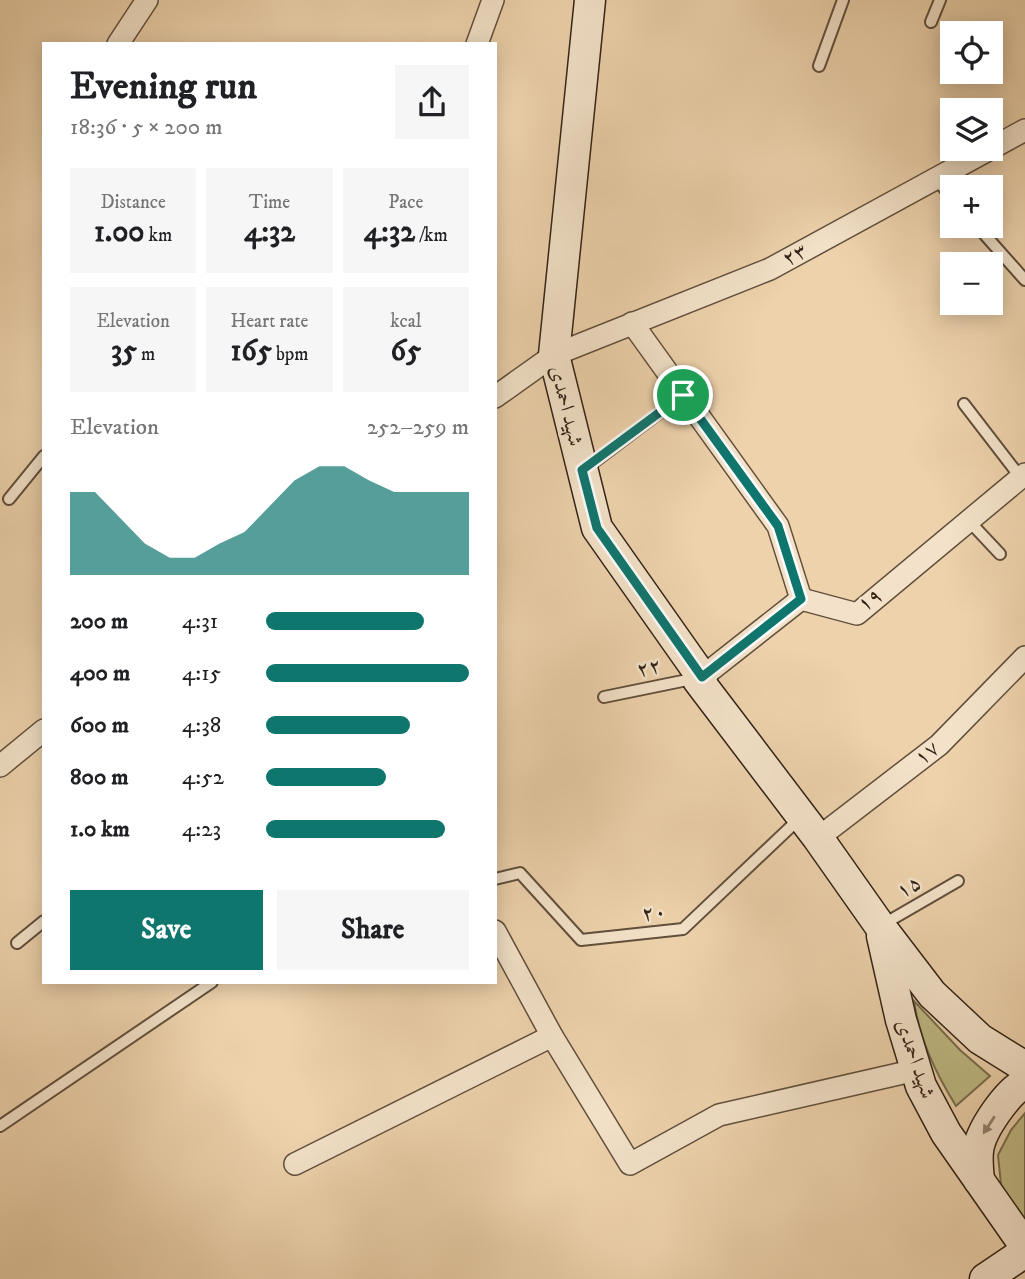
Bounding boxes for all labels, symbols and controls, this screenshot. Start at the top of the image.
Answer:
map controls [940,21,1003,315]
button: locate [940,21,1003,84]
text: Evening run [70,63,257,111]
button: share [395,65,469,139]
button: layers [940,98,1003,161]
text: 18:36 · 5 × 200 m [70,113,222,142]
button: + [940,175,1003,238]
text: Distance [100,191,166,214]
text: Time [249,191,290,214]
text: Pace [388,191,423,214]
text: 1.00 [94,214,144,251]
text: 4:32 [244,214,295,251]
text: 4:32 [364,214,415,251]
text: km [144,224,172,247]
text: /km [415,224,448,247]
street label: ۲۳ [778,238,812,272]
button: − [940,252,1003,315]
text: Elevation [96,310,170,333]
text: Heart rate [231,310,308,333]
text: kcal [390,310,421,333]
text: 35 [111,333,137,370]
text: 165 [230,333,272,370]
text: 65 [391,333,421,370]
text: m [137,343,155,366]
text: bpm [272,343,309,366]
street label: شهید احمدی [543,363,589,449]
pin [653,365,713,425]
icon: arrive [664,376,702,414]
text: Elevation [70,413,159,442]
text: 252–259 m [367,413,469,442]
street label: ۱۹ [853,582,887,618]
text: 200 m [70,607,128,636]
text: 4:31 [182,607,218,636]
street label: ۲۲ [634,653,664,683]
text: 400 m [70,659,130,688]
text: 4:15 [182,659,221,688]
text: 600 m [70,711,129,740]
text: 4:38 [182,711,221,740]
street label: ۱۷ [909,735,945,771]
text: 800 m [70,763,128,792]
text: 4:52 [182,763,224,792]
text: 1.0 km [70,815,130,844]
text: 4:23 [182,815,221,844]
street label: ۱۵ [892,870,926,904]
button: Save [70,890,263,970]
button: Share [277,890,469,970]
street label: ۲۰ [640,899,668,927]
street label: شهید احمدی [889,1016,941,1102]
one-way arrow [982,1116,995,1135]

